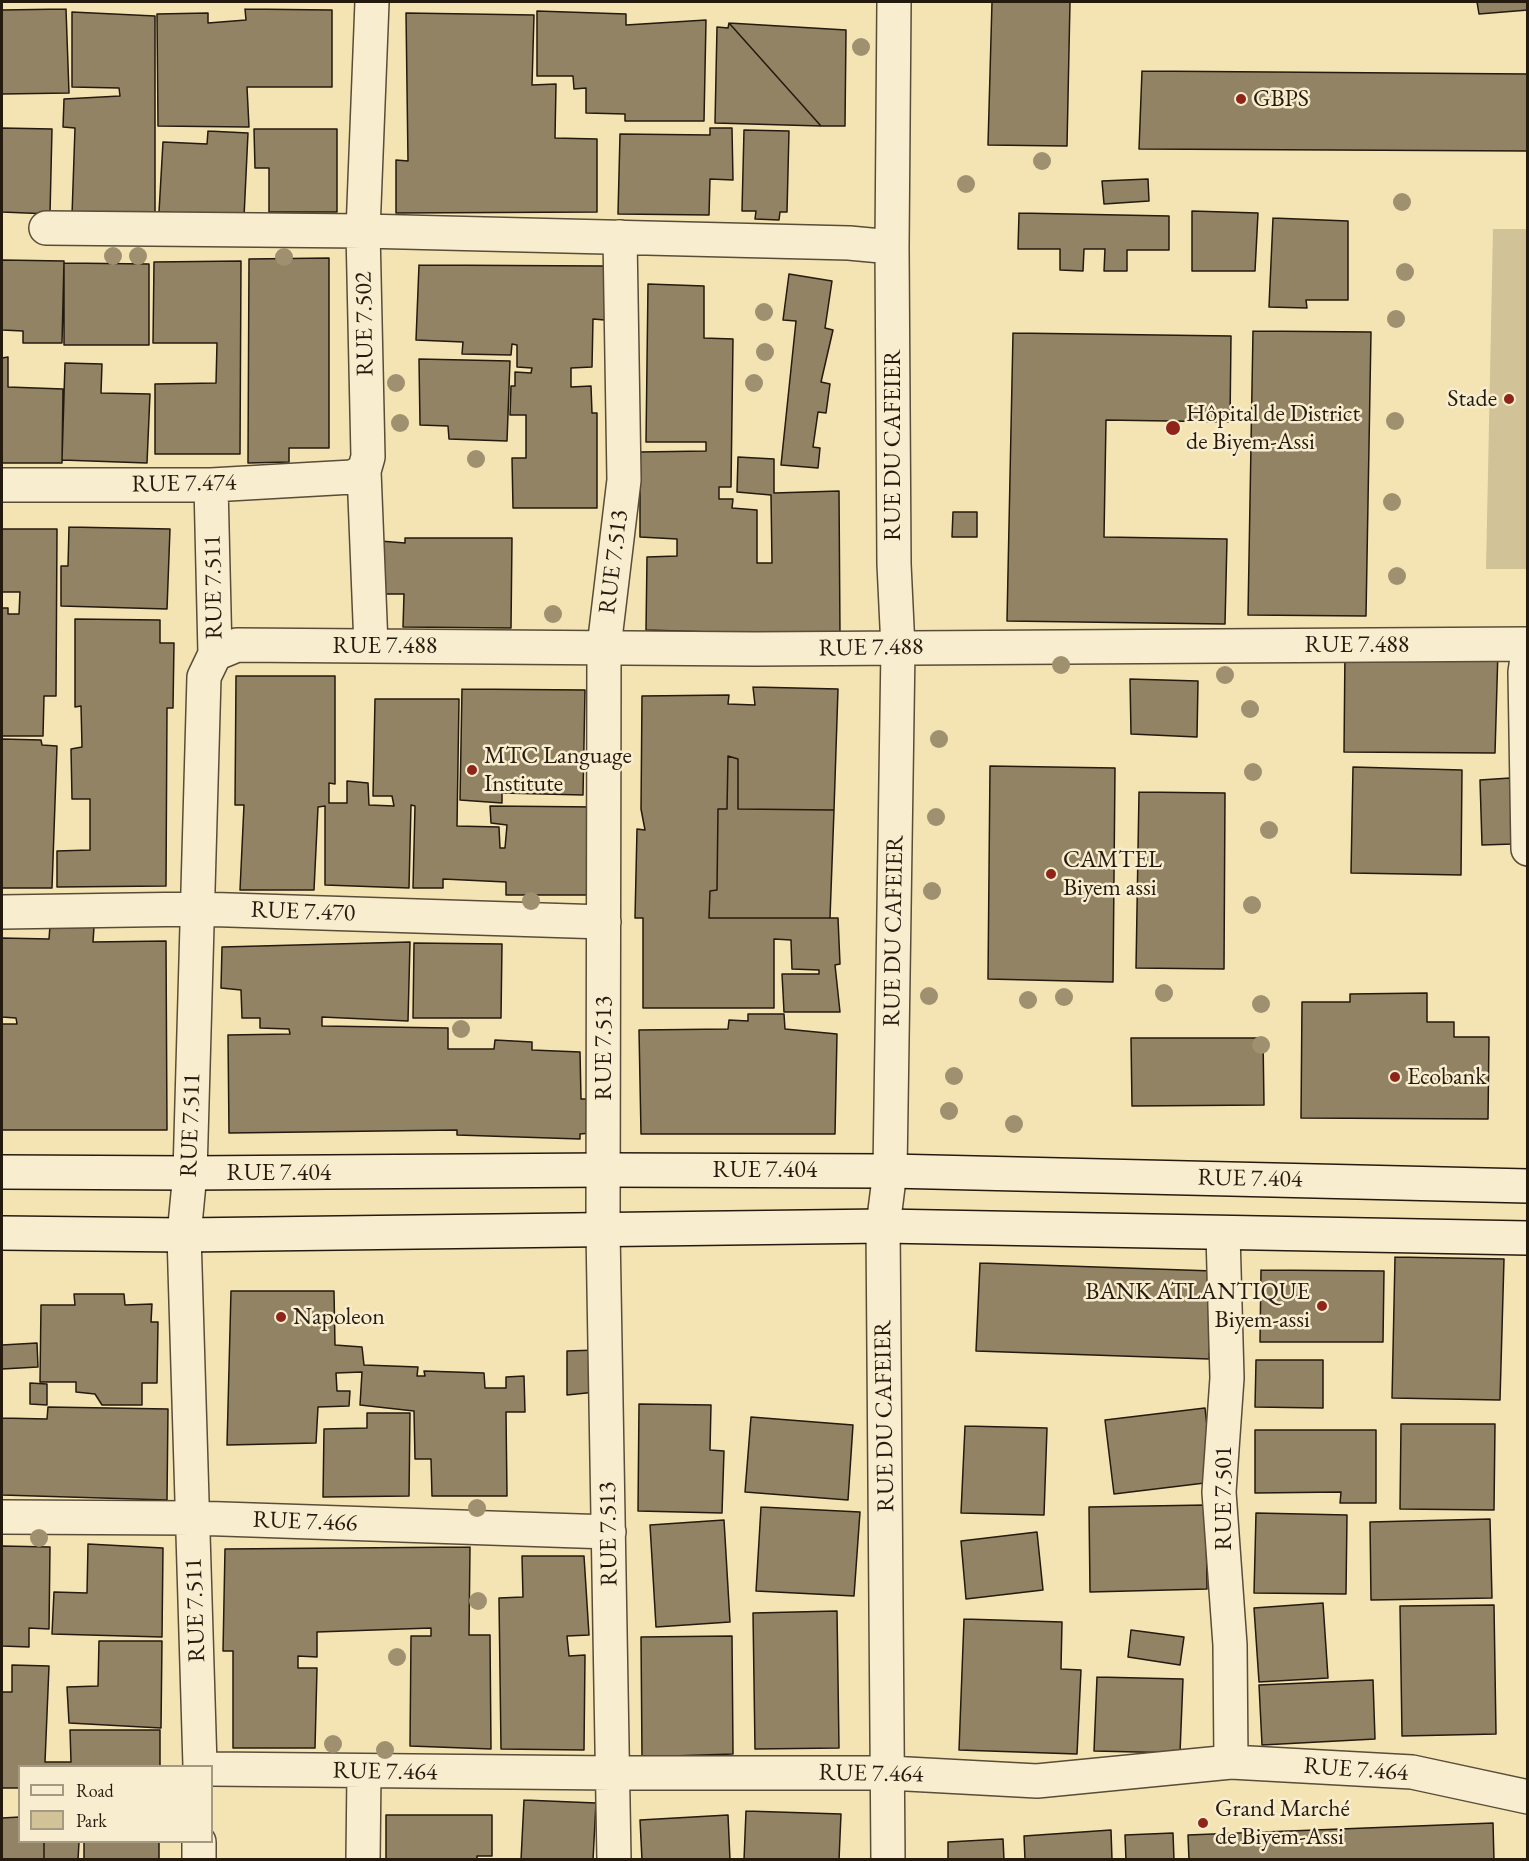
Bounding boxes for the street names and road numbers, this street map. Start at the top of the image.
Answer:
street label: RUE 7.502 [350,271,380,377]
street label: RUE DU CAFEIER [879,349,907,541]
street label: RUE 7.474 [131,469,237,499]
street label: RUE 7.513 [593,508,635,616]
street label: RUE 7.511 [199,534,229,640]
street label: RUE 7.488 [1305,631,1409,659]
street label: RUE 7.488 [333,632,437,660]
street label: RUE 7.488 [818,633,924,663]
street label: RUE DU CAFEIER [878,835,910,1027]
street label: RUE 7.470 [250,896,356,928]
street label: RUE 7.513 [590,996,618,1100]
street label: RUE 7.511 [175,1072,207,1178]
street label: RUE 7.404 [713,1156,817,1184]
street label: RUE 7.404 [227,1159,331,1187]
street label: RUE 7.404 [1197,1164,1303,1194]
street label: RUE DU CAFEIER [869,1320,901,1512]
street label: RUE 7.501 [1210,1446,1238,1550]
street label: RUE 7.513 [594,1481,624,1587]
street label: RUE 7.466 [252,1506,358,1538]
street label: RUE 7.511 [180,1557,212,1663]
street label: RUE 7.464 [1303,1752,1409,1788]
street label: RUE 7.464 [332,1757,438,1787]
street label: RUE 7.464 [818,1759,924,1789]

